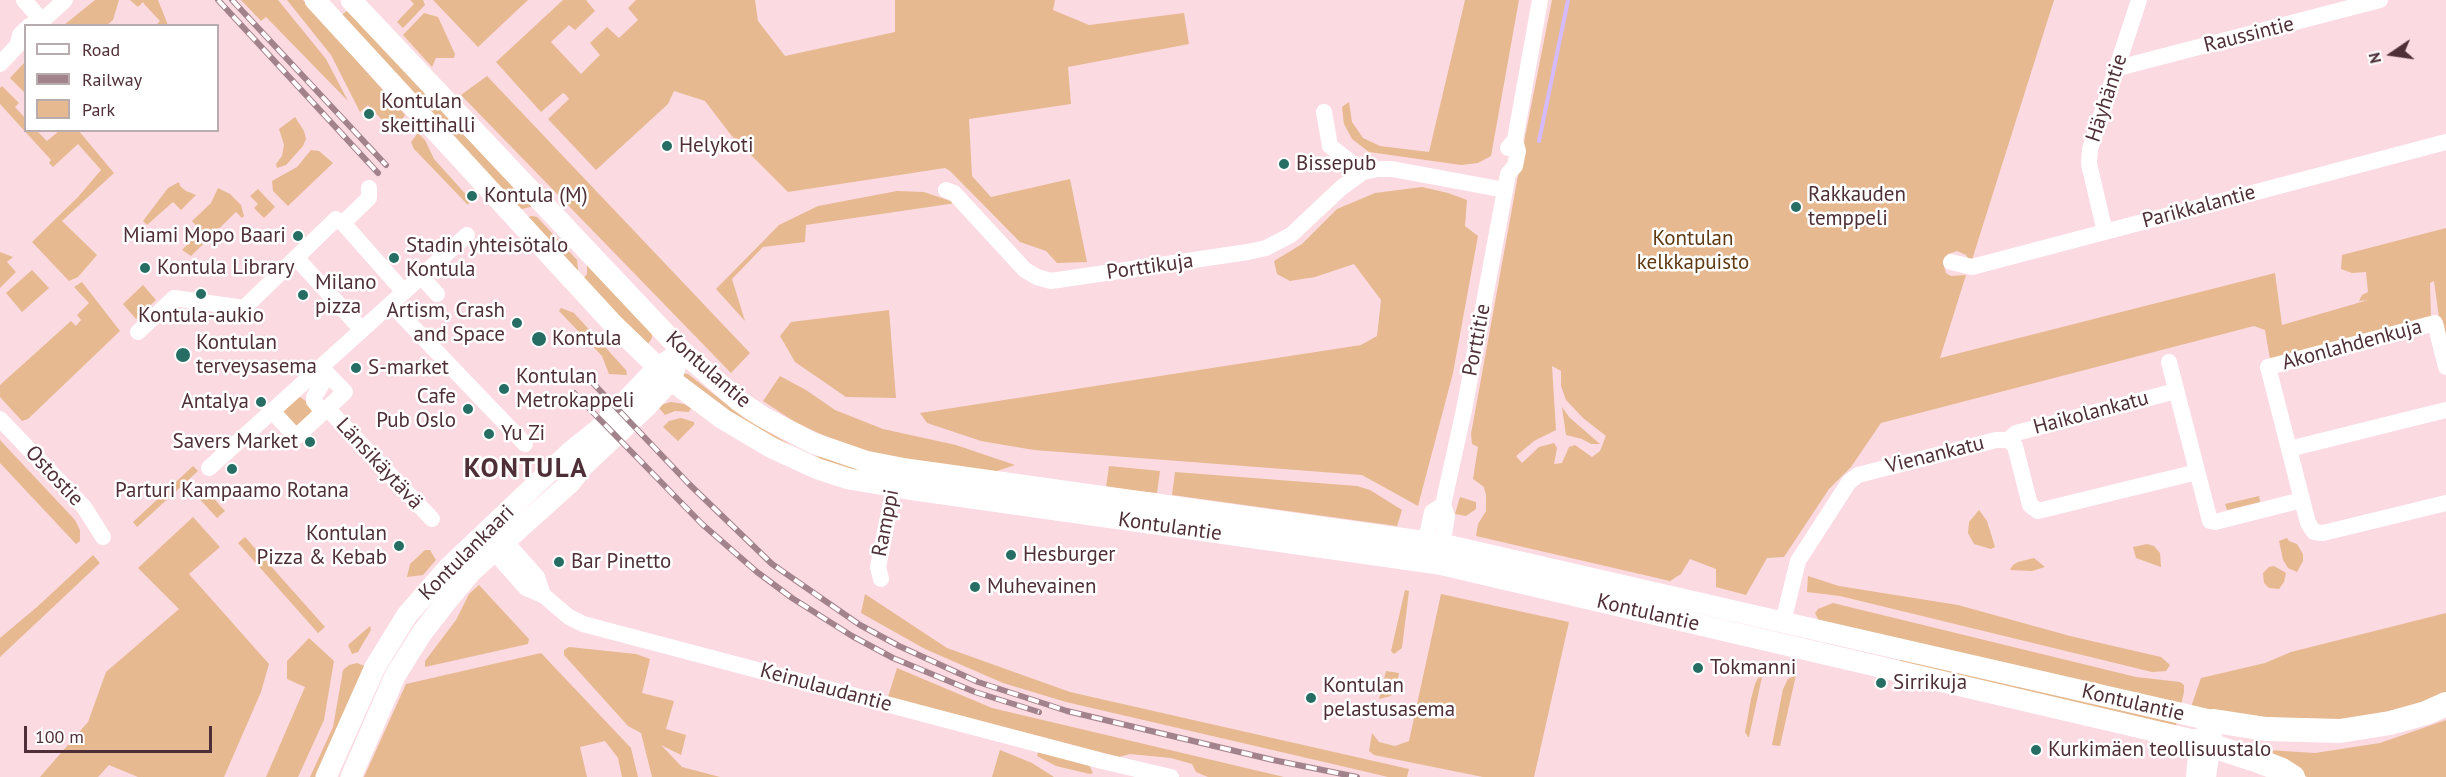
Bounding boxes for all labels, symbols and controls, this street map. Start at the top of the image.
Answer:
street label: Raussintie [2201,12,2297,58]
legend [24,24,219,132]
north arrow [2362,24,2422,84]
text: Road [82,38,120,61]
street label: Häyhäntie [2081,51,2133,145]
text: N [2364,51,2385,65]
text: Railway [82,68,142,91]
place label: Kontulan skeittihalli [381,89,476,139]
text: Park [82,98,115,121]
marker: Kontulan skeittihalli [362,107,376,121]
place label: Helykoti [679,133,754,159]
marker: Helykoti [660,139,674,153]
place label: Bissepub [1296,151,1376,177]
marker: Bissepub [1277,157,1291,171]
street label: Parikkalantie [2140,180,2258,234]
place label: Rakkauden temppeli [1808,182,1906,232]
place label: Kontula (M) [484,183,588,209]
marker: Kontula (M) [465,189,479,203]
marker: Rakkauden temppeli [1789,200,1803,214]
place label: Miami Mopo Baari [123,223,286,249]
park label: Kontulan kelkkapuisto [1637,226,1749,276]
marker: Miami Mopo Baari [291,229,305,243]
place label: Stadin yhteisötalo Kontula [406,233,568,283]
street label: Porttikuja [1105,248,1195,286]
marker: Stadin yhteisötalo Kontula [387,251,401,265]
place label: Kontula Library [157,255,294,281]
marker: Kontula Library [138,261,152,275]
place label: Milano pizza [315,270,377,320]
marker: Kontula-aukio [194,287,208,301]
marker: Milano pizza [296,288,310,302]
place label: Artism, Crash and Space [386,298,505,348]
street label: Porttitie [1458,302,1496,378]
place label: Kontula-aukio [138,303,264,329]
street label: Akonlahdenkuja [2279,314,2425,376]
marker: Artism, Crash and Space [510,316,524,330]
place label: Kontula [552,326,622,352]
street label: Kontulantie [660,326,756,414]
place label: Kontulan terveysasema [196,330,317,380]
marker: Kontula [530,330,548,348]
marker: Kontulan terveysasema [174,346,192,364]
place label: S-market [368,355,449,381]
marker: S-market [349,361,363,375]
place label: Kontulan Metrokappeli [516,364,634,414]
marker: Kontulan Metrokappeli [497,382,511,396]
place label: Cafe Pub Oslo [376,384,456,434]
street label: Haikolankatu [2031,386,2151,440]
place label: Antalya [181,389,249,415]
marker: Antalya [254,395,268,409]
marker: Cafe Pub Oslo [461,402,475,416]
street label: Länsikäytävä [330,413,428,515]
place label: Yu Zi [501,421,545,447]
marker: Yu Zi [482,427,496,441]
place label: Savers Market [173,429,298,455]
street label: Vienankatu [1883,431,1987,479]
marker: Savers Market [303,435,317,449]
street label: Ostostie [20,440,88,512]
district label: KONTULA [464,453,588,485]
marker: Parturi Kampaamo Rotana [225,462,239,476]
place label: Parturi Kampaamo Rotana [115,478,349,504]
street label: Ramppi [867,487,905,559]
street label: Kontulankaari [414,500,520,606]
street label: Kontulantie [1117,507,1223,547]
place label: Kontulan Pizza & Kebab [257,521,387,571]
marker: Kontulan Pizza & Kebab [392,539,406,553]
place label: Hesburger [1023,542,1116,568]
marker: Hesburger [1004,548,1018,562]
place label: Bar Pinetto [571,549,671,575]
marker: Bar Pinetto [552,555,566,569]
place label: Muhevainen [987,574,1096,600]
marker: Muhevainen [968,580,982,594]
street label: Kontulantie [1594,589,1702,637]
place label: Tokmanni [1710,655,1796,681]
street label: Keinulaudantie [757,658,895,718]
marker: Tokmanni [1691,661,1705,675]
place label: Sirrikuja [1893,670,1967,696]
place label: Kontulan pelastusasema [1323,673,1455,723]
marker: Sirrikuja [1874,676,1888,690]
street label: Kontulantie [2079,679,2187,727]
marker: Kontulan pelastusasema [1304,691,1318,705]
scale bar [27,714,214,752]
text: 100 m [35,725,84,748]
place label: Kurkimäen teollisuustalo [2048,737,2271,763]
marker: Kurkimäen teollisuustalo [2029,743,2043,757]

